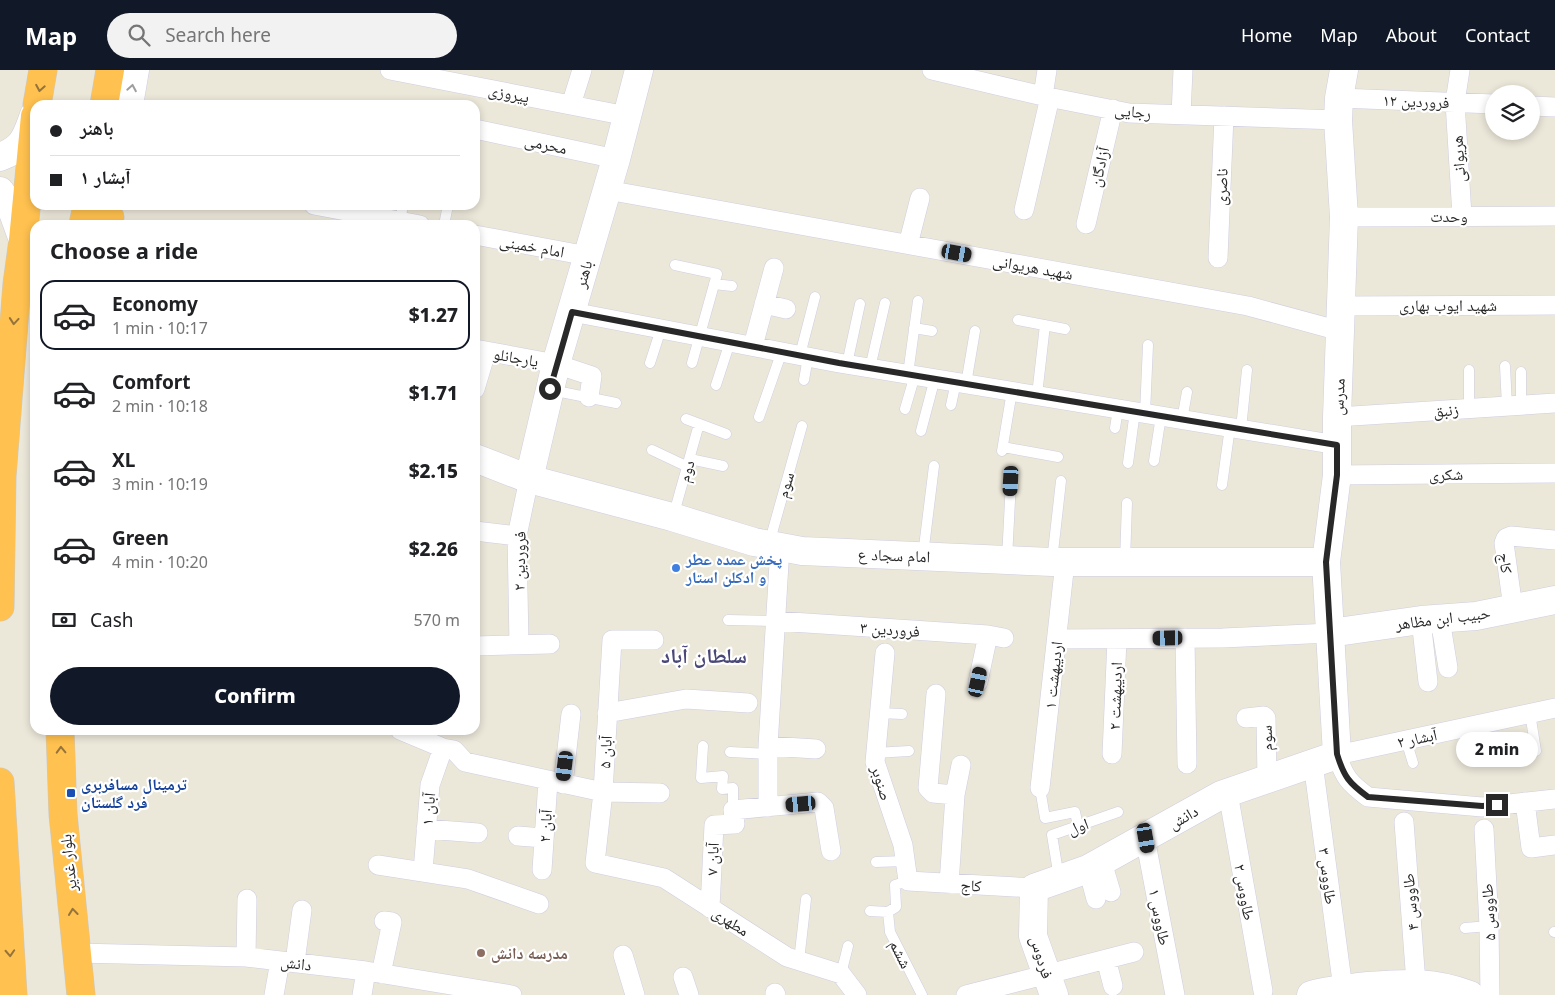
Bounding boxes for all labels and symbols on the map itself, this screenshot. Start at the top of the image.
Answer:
street label: پیروزی [487,78,532,108]
one-way arrow [35,83,45,92]
one-way arrow [127,83,137,92]
street label: ۱۲ فروردین [1382,89,1450,113]
street label: رجایی [1114,98,1152,124]
street label: محرمی [523,129,569,159]
street label: هریوانی [1445,135,1471,183]
street label: آزادگان [1084,144,1114,189]
street label: ناصری [1209,168,1233,206]
street label: وحدت [1430,205,1468,227]
street label: امام خمینی [498,229,566,263]
car [940,243,973,263]
street label: شهید هریوانی [991,249,1075,285]
street label: باهنر [568,258,597,291]
street label: شهید ایوب بهاری [1399,294,1497,316]
one-way arrow [9,317,20,325]
street label: یارجانلو [492,342,540,372]
route start [539,378,561,400]
street label: مدرس [1326,378,1350,416]
street label: زنبق [1432,398,1460,422]
street label: دوم [672,457,700,485]
street label: شکری [1429,463,1463,485]
car [1002,466,1019,496]
street label: سوم [771,470,799,500]
street label: فروردین ۲ [507,531,531,591]
street label: امام سجاد ع [857,543,931,567]
place label: پخش عمده عطر و ادکلن استار [685,548,782,588]
street label: کاج [1494,551,1518,575]
marker: پخش عمده عطر و ادکلن استار [670,562,682,574]
street label: حبیب ابن مظاهر [1393,601,1492,635]
street label: فروردین ۳ [859,616,921,642]
car [1152,630,1183,646]
street label: اردیبهشت ۱ [1039,640,1067,710]
district label: سلطان آباد [661,641,747,669]
street label: اردیبهشت ۲ [1103,662,1127,730]
car [967,666,988,698]
street label: آبشار ۲ [1395,723,1440,753]
street label: سوم [1255,725,1277,751]
callout: 2 min [1456,732,1538,768]
street label: آبان ۵ [593,734,617,769]
one-way arrow [55,745,66,753]
car [555,750,574,782]
street label: صنوبر [866,762,898,803]
place label: ترمینال مسافربری فرد گلستان [81,773,187,813]
marker: ترمینال مسافربری فرد گلستان [65,787,77,799]
street label: آبان ۱ [416,791,440,826]
route end [1486,794,1508,816]
car [785,795,816,813]
street label: دانش [1164,800,1202,834]
street label: آبان ۲ [533,808,557,843]
street label: اول [1064,812,1092,840]
car [1136,822,1155,854]
street label: بلوار غدیر [54,833,82,894]
street label: آبان ۷ [700,841,724,876]
street label: طاووس ۳ [1314,846,1342,906]
street label: طاووس ۲ [1229,862,1261,922]
street label: کاج [960,873,982,897]
street label: طاووس ۴ [1397,873,1423,931]
street label: طاووس ۵ [1476,883,1500,941]
street label: طاووس ۱ [1144,887,1176,947]
street label: مطهری [708,901,754,941]
one-way arrow [67,907,78,915]
street label: فردوس [1025,933,1059,981]
street label: ششم [884,936,918,972]
place label: مدرسه دانش [491,942,568,964]
marker: مدرسه دانش [475,947,487,959]
one-way arrow [5,950,16,958]
street label: دانش [279,950,313,976]

